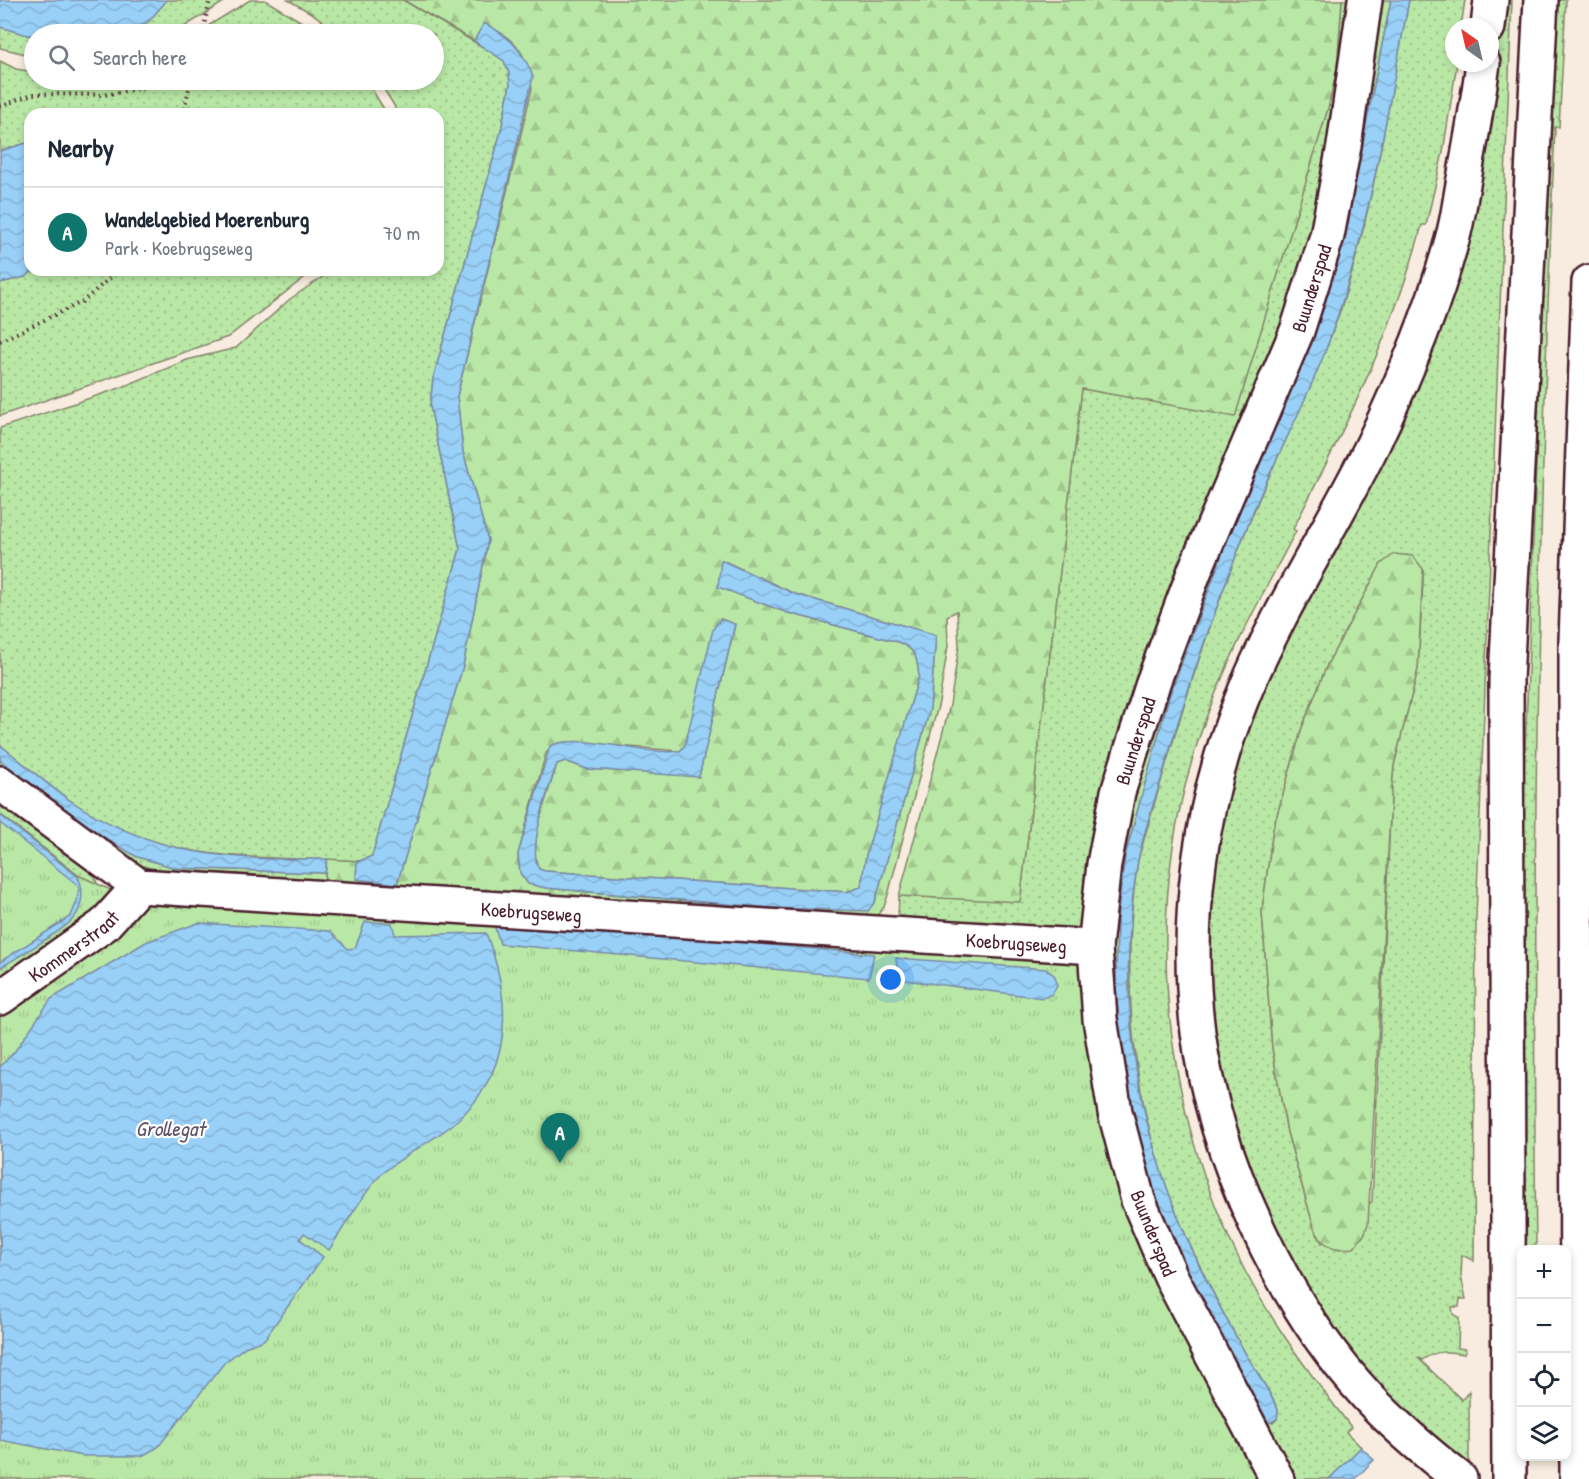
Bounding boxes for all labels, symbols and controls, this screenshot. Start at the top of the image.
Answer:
north arrow [1445,18,1499,72]
search box [24,24,444,90]
icon: search [45,41,78,74]
text: Search here [93,42,187,72]
text: Nearby [48,130,114,165]
text: Wandelgebied Moerenburg [105,204,309,234]
text: A [63,219,72,246]
text: 70 m [383,219,420,246]
text: Park · Koebrugseweg [105,234,253,261]
street label: Buunderspad [1284,241,1337,335]
street label: Buunderspad [1108,693,1161,788]
street label: Koebrugseweg [480,894,583,928]
street label: Kommerstraat [22,903,126,988]
street label: Koebrugseweg [965,925,1068,959]
your location [876,965,905,994]
water label: Grollegat [136,1114,207,1143]
pin: A [540,1114,580,1163]
street label: Buunderspad [1125,1186,1184,1280]
map controls [1517,1245,1571,1461]
button: + [1517,1245,1571,1299]
button: − [1517,1299,1571,1353]
button: locate [1517,1353,1571,1407]
button: layers [1517,1407,1571,1461]

